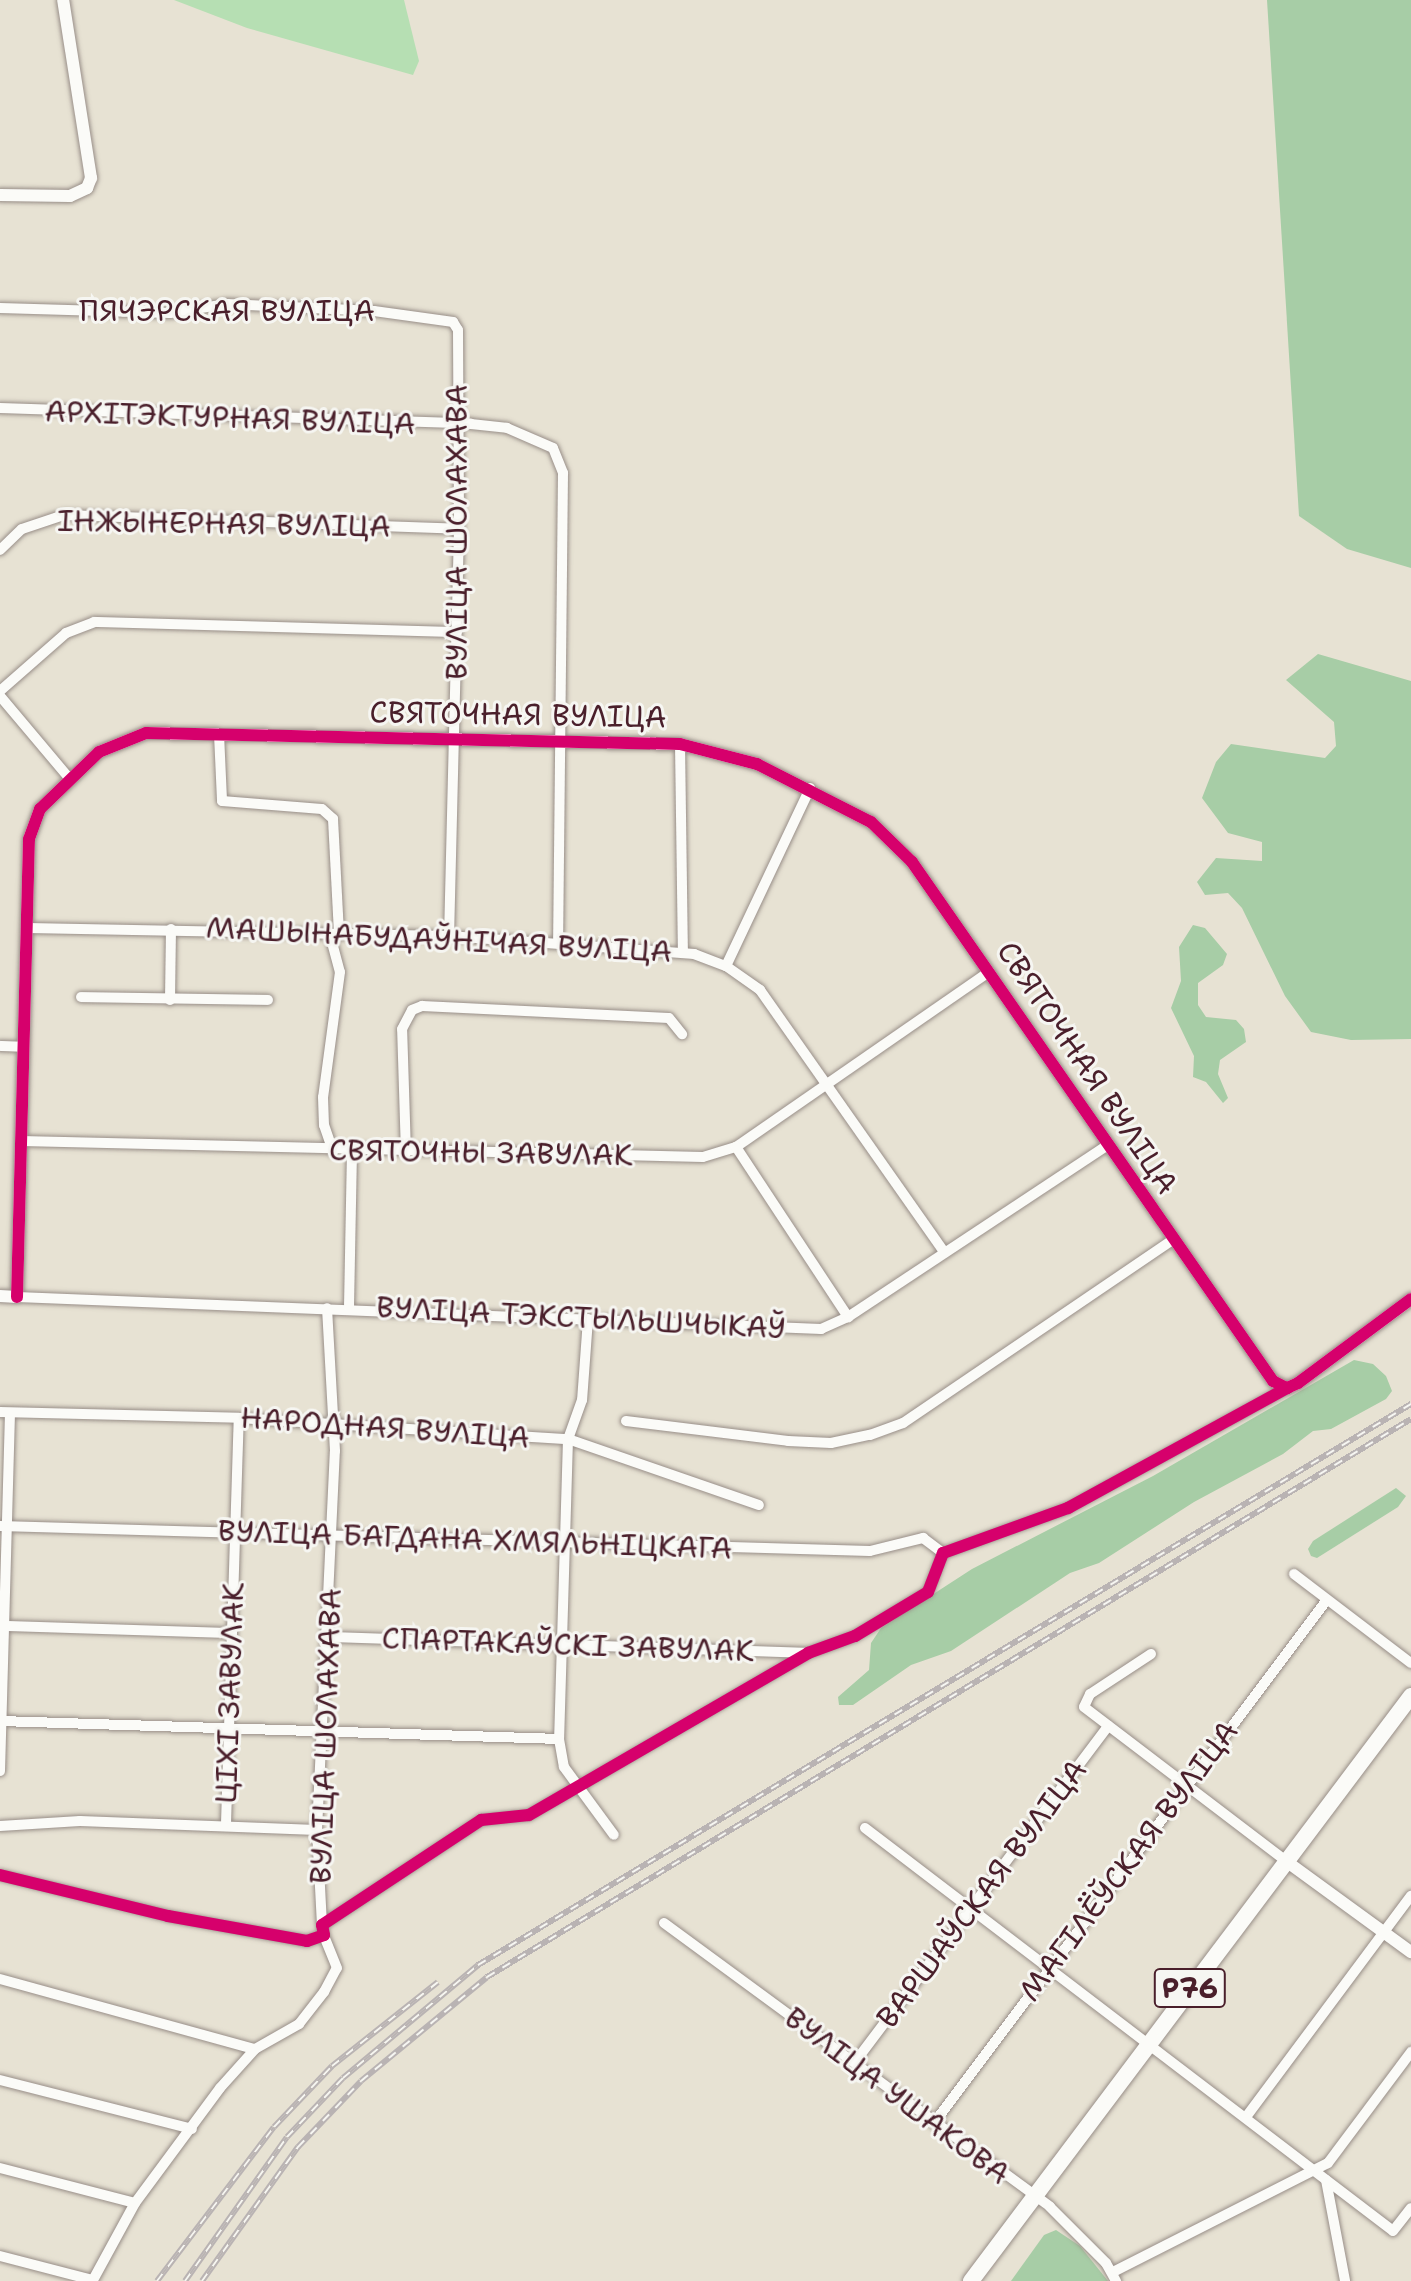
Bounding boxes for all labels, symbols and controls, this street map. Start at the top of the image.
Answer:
street label: ПЯЧЭРСКАЯ ВУЛІЦА [79,293,375,329]
street label: ВУЛІЦА ШОЛАХАВА [439,384,475,680]
street label: АРХІТЭКТУРНАЯ ВУЛІЦА [44,394,416,442]
street label: ІНЖЫНЕРНАЯ ВУЛІЦА [57,503,391,545]
street label: СВЯТОЧНАЯ ВУЛІЦА [369,694,667,736]
street label: МАШЫНАБУДАЎНІЧАЯ ВУЛІЦА [205,910,673,970]
street label: СВЯТОЧНАЯ ВУЛІЦА [989,935,1185,1201]
street label: СВЯТОЧНЫ ЗАВУЛАК [329,1132,633,1174]
street label: ВУЛІЦА ТЭКСТЫЛЬШЧЫКАЎ [375,1289,787,1347]
street label: НАРОДНАЯ ВУЛІЦА [239,1400,531,1456]
street label: ВУЛІЦА БАГДАНА ХМЯЛЬНІЦКАГА [217,1513,733,1567]
street label: ЦІХІ ЗАВУЛАК [208,1582,252,1804]
street label: ВУЛІЦА ШОЛАХАВА [303,1587,349,1885]
street label: СПАРТАКАЎСКІ ЗАВУЛАК [381,1621,755,1669]
street label: МАГІЛЁЎСКАЯ ВУЛІЦА [1012,1714,1246,2008]
street label: ВАРШАЎСКАЯ ВУЛІЦА [869,1753,1095,2035]
road number: Р76 [1152,1964,1228,2012]
street label: ВУЛІЦА УШАКОВА [777,2000,1017,2192]

